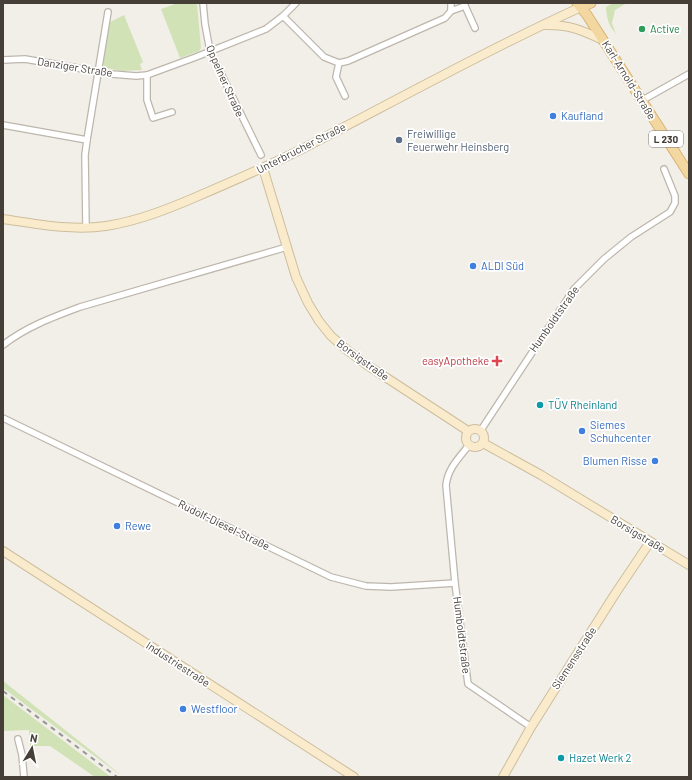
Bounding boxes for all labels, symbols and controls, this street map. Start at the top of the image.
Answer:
place label: Active [650,22,680,35]
marker: Active [637,24,647,34]
street label: Karl-Arnold-Straße [600,38,659,122]
street label: Oppelner Straße [204,43,247,119]
street label: Danziger Straße [37,54,114,79]
place label: Kaufland [561,109,603,122]
marker: Kaufland [548,111,558,121]
street label: Unterbrucher Straße [254,119,348,176]
place label: Freiwillige Feuerwehr Heinsberg [407,127,509,153]
road number: L 230 [649,131,683,147]
marker: Freiwillige Feuerwehr Heinsberg [394,135,404,145]
place label: ALDI Süd [481,259,524,272]
marker: ALDI Süd [468,261,478,271]
street label: Humboldtstraße [526,283,581,354]
street label: Borsigstraße [335,336,392,383]
place label: easyApotheke [422,354,489,367]
marker: easyApotheke [492,356,502,366]
place label: TÜV Rheinland [548,397,617,411]
marker: TÜV Rheinland [535,400,545,410]
place label: Siemes Schuhcenter [590,418,651,444]
marker: Siemes Schuhcenter [577,426,587,436]
place label: Blumen Risse [583,454,647,467]
marker: Blumen Risse [650,456,660,466]
street label: Rudolf-Diesel-Straße [176,497,272,552]
street label: Borsigstraße [608,512,668,555]
place label: Rewe [125,519,151,532]
marker: Rewe [112,521,122,531]
street label: Humboldtstraße [451,596,474,674]
street label: Siemensstraße [549,624,599,691]
street label: Industriestraße [144,638,213,689]
place label: Westfloor [191,702,238,715]
marker: Westfloor [178,704,188,714]
north arrow [12,728,52,768]
text: N [29,731,39,745]
place label: Hazet Werk 2 [569,751,631,764]
marker: Hazet Werk 2 [556,753,566,763]

